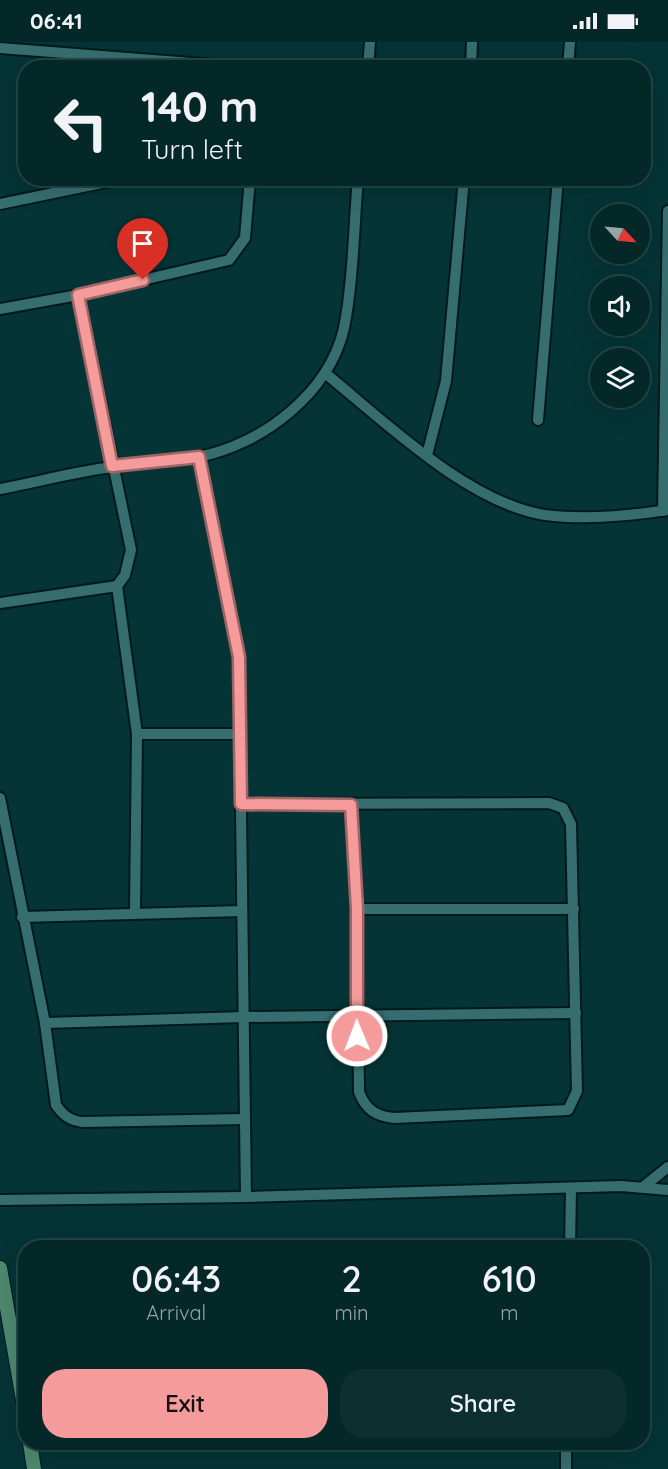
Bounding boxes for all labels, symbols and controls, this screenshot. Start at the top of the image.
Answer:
text: 06:41 [30,7,83,35]
text: 140 m [141,80,258,133]
icon: left [42,84,120,162]
text: Turn left [141,132,243,166]
north arrow [590,204,650,264]
map controls [590,204,650,408]
pin [117,218,168,280]
icon: arrive [126,227,159,260]
button: sound [590,276,650,336]
button: layers [590,348,650,408]
position arrow [325,1004,389,1068]
text: 06:43 [131,1256,221,1301]
text: 2 [341,1256,362,1301]
text: 610 [482,1256,537,1301]
text: Arrival [146,1300,206,1325]
text: min [335,1300,369,1325]
text: m [500,1300,518,1325]
button: Exit [42,1369,328,1438]
button: Share [340,1369,626,1438]

